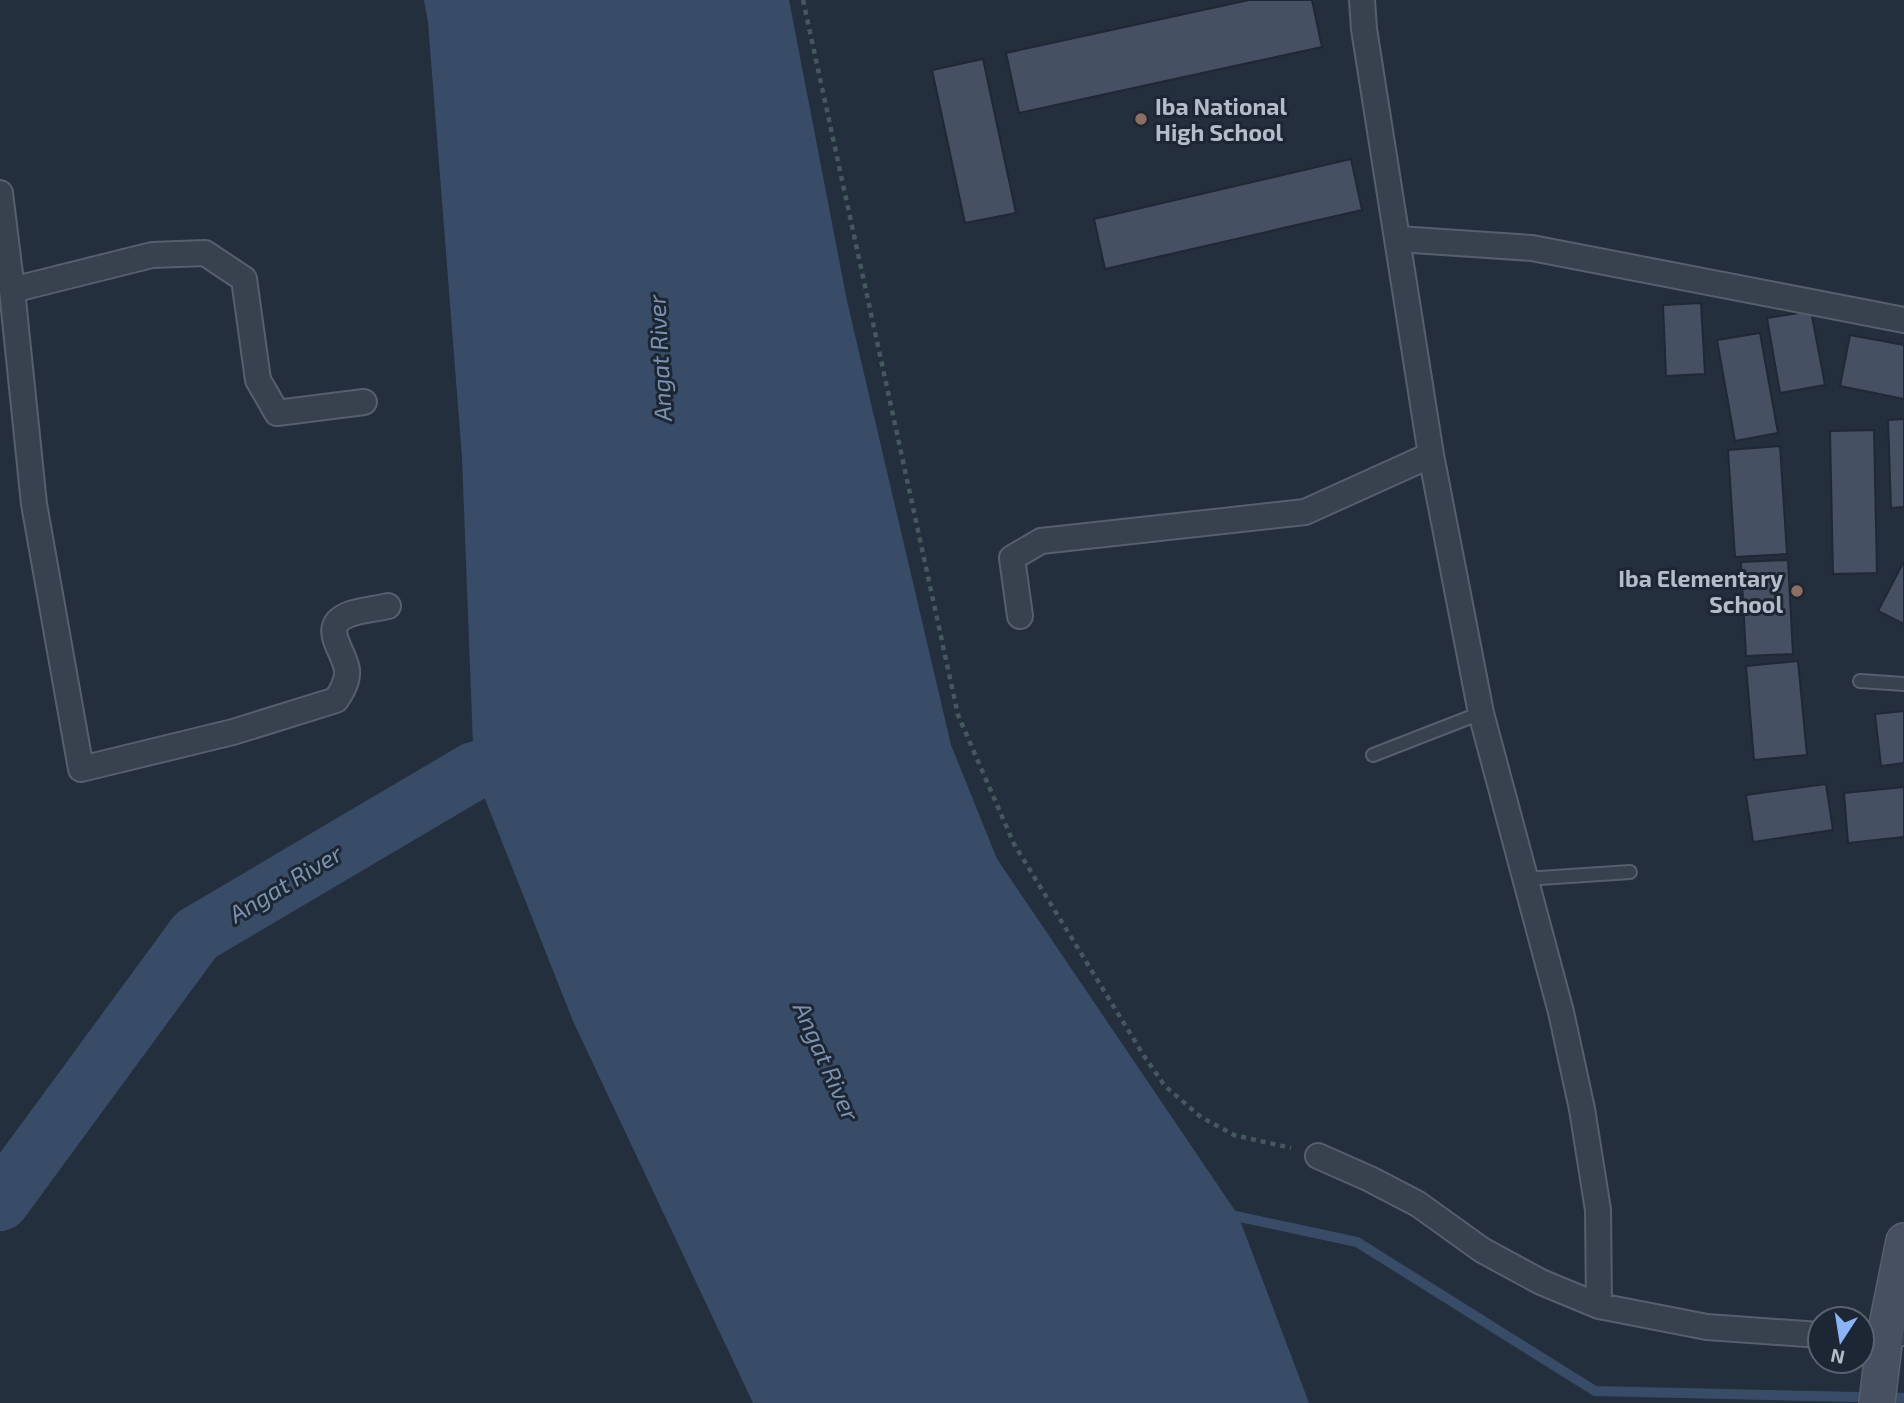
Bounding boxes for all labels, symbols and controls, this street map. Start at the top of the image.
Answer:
place label: Iba National High School [1155,92,1287,146]
marker: Iba National High School [1133,111,1149,127]
water label: Angat River [641,294,677,423]
place label: Iba Elementary School [1618,564,1783,618]
marker: Iba Elementary School [1789,583,1805,599]
water label: Angat River [222,838,347,929]
water label: Angat River [788,996,866,1125]
north arrow [1806,1305,1876,1375]
text: N [1828,1344,1846,1370]

